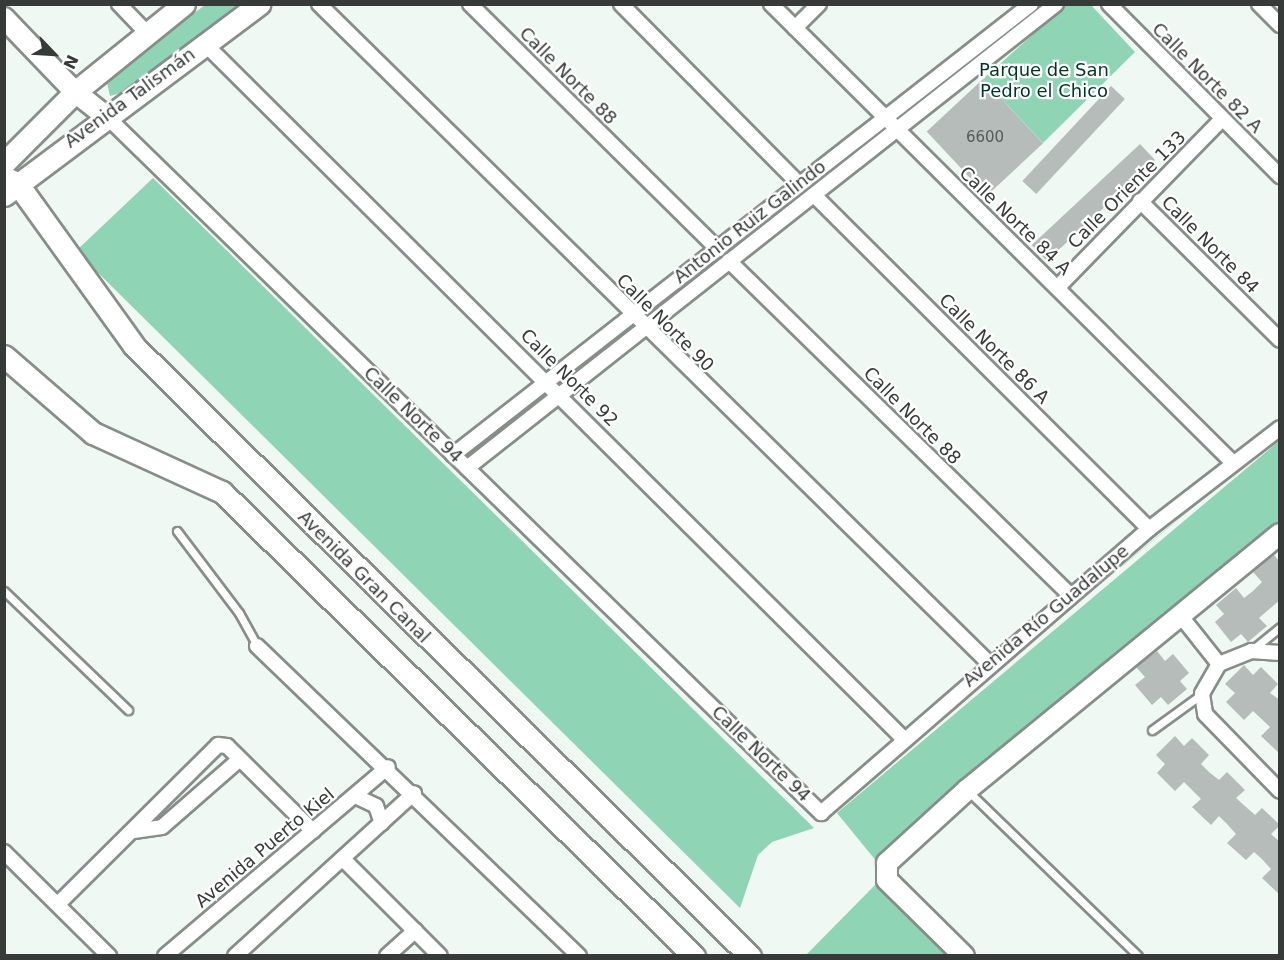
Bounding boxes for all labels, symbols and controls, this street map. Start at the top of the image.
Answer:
street label: Calle Norte 82 A [1147,18,1267,138]
street label: Calle Norte 88 [515,23,621,129]
north arrow [24,24,84,84]
street label: Avenida Talismán [61,43,199,153]
text: N [59,52,82,72]
park label: Parque de San Pedro el Chico [979,60,1109,103]
street label: Calle Oriente 133 [1064,127,1190,253]
house number: 6600 [966,129,1004,147]
street label: Antonio Ruiz Galindo [670,156,830,288]
street label: Calle Norte 84 A [955,162,1075,280]
street label: Calle Norte 84 [1157,192,1263,298]
street label: Calle Norte 90 [612,270,718,376]
street label: Calle Norte 86 A [934,289,1054,409]
street label: Calle Norte 92 [516,325,622,431]
street label: Calle Norte 94 [359,362,467,468]
street label: Calle Norte 88 [859,363,965,469]
street label: Avenida Gran Canal [293,506,435,648]
street label: Avenida Río Guadalupe [959,540,1133,692]
street label: Calle Norte 94 [707,701,815,807]
street label: Avenida Puerto Kiel [191,784,339,912]

